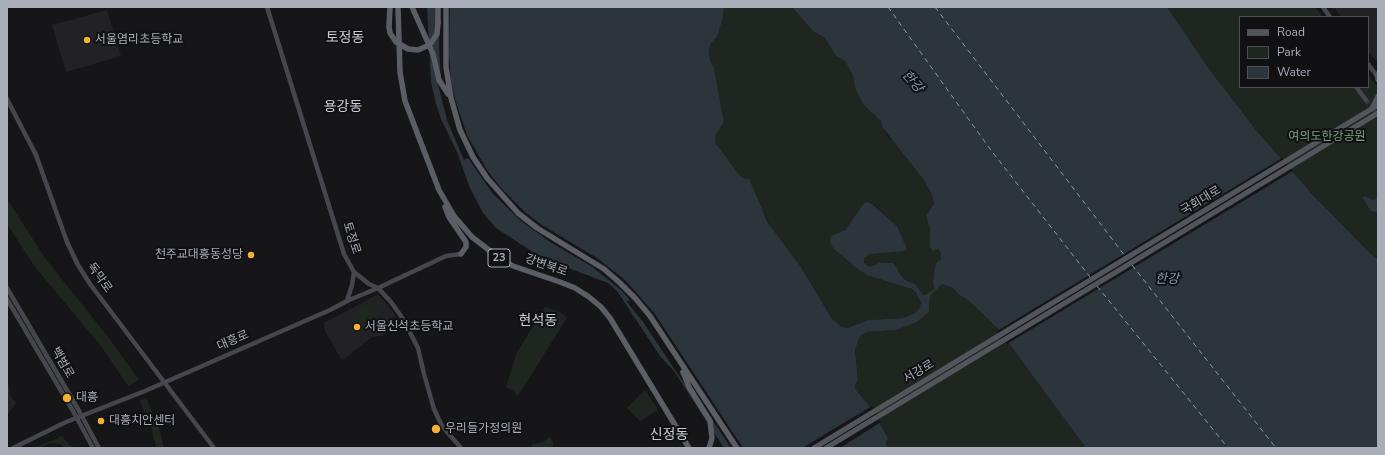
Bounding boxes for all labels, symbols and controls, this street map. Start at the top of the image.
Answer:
legend [1239,16,1369,88]
text: Road [1277,24,1305,40]
district label: 토정동 [326,31,364,47]
place label: 서울염리초등학교 [95,33,183,47]
marker: 서울염리초등학교 [82,35,92,45]
text: Park [1277,44,1301,60]
text: Water [1277,64,1311,80]
water label: 한강 [898,68,926,96]
district label: 용강동 [324,100,362,116]
park label: 여의도한강공원 [1288,130,1366,144]
street label: 국회대로 [1178,183,1224,219]
street label: 토정로 [339,220,363,256]
place label: 천주교대흥동성당 [155,248,243,262]
road number: 23 [488,249,510,267]
marker: 천주교대흥동성당 [246,250,256,260]
street label: 강변북로 [523,252,569,280]
street label: 독막로 [83,260,115,296]
water label: 한강 [1155,272,1179,288]
district label: 현석동 [519,314,557,330]
place label: 서울신석초등학교 [365,320,453,334]
marker: 서울신석초등학교 [352,322,362,332]
street label: 대흥로 [215,328,251,354]
street label: 백범로 [47,345,77,381]
street label: 서강로 [901,357,937,387]
place label: 대흥 [76,391,98,405]
marker: 대흥 [61,392,73,404]
place label: 대흥치안센터 [109,414,175,428]
marker: 대흥치안센터 [96,416,106,426]
place label: 우리들가정의원 [445,422,522,436]
marker: 우리들가정의원 [430,423,442,435]
district label: 신정동 [650,428,688,444]

